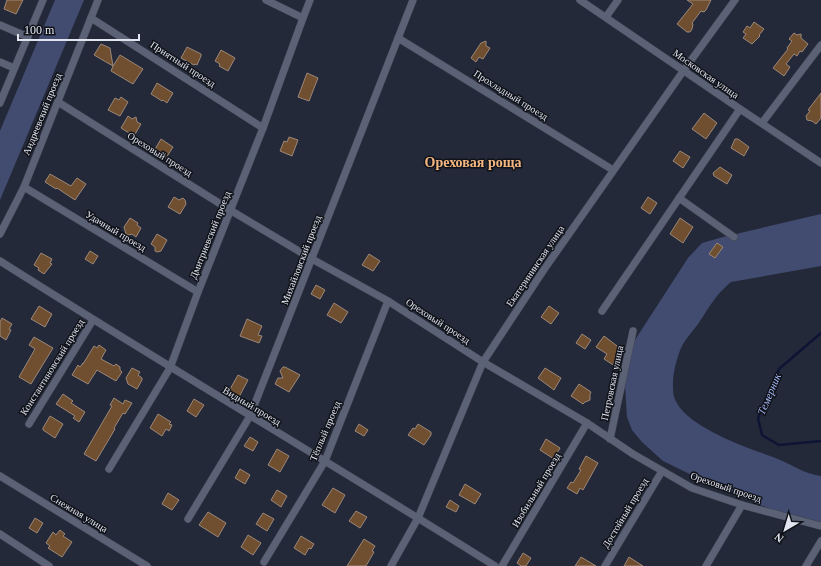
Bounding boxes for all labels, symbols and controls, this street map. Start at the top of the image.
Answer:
scale bar [18,16,139,42]
text: 100 m [24,23,55,37]
street label: Приятный проезд [148,39,218,89]
street label: Московская улица [671,47,741,101]
street label: Прохладный проезд [472,68,550,122]
street label: Андреевский проезд [20,71,64,157]
street label: Ореховый проезд [126,130,194,178]
district label: Ореховая роща [425,155,521,170]
street label: Дмитриевский проезд [187,189,233,281]
street label: Удачный проезд [84,209,148,253]
street label: Михайловский проезд [279,214,323,306]
street label: Екатерининская улица [504,223,567,309]
street label: Ореховый проезд [404,296,472,346]
street label: Константиновский проезд [18,317,86,417]
street label: Петровская улица [599,344,625,421]
water label: Темерник [755,371,783,417]
street label: Видный проезд [221,384,283,428]
street label: Тёплый проезд [307,399,343,463]
street label: Изобильный проезд [509,451,563,529]
street label: Ореховый проезд [689,470,763,504]
street label: Достойный проезд [600,476,650,550]
street label: Снежная улица [48,492,110,535]
north arrow [765,510,805,550]
text: N [772,531,786,545]

